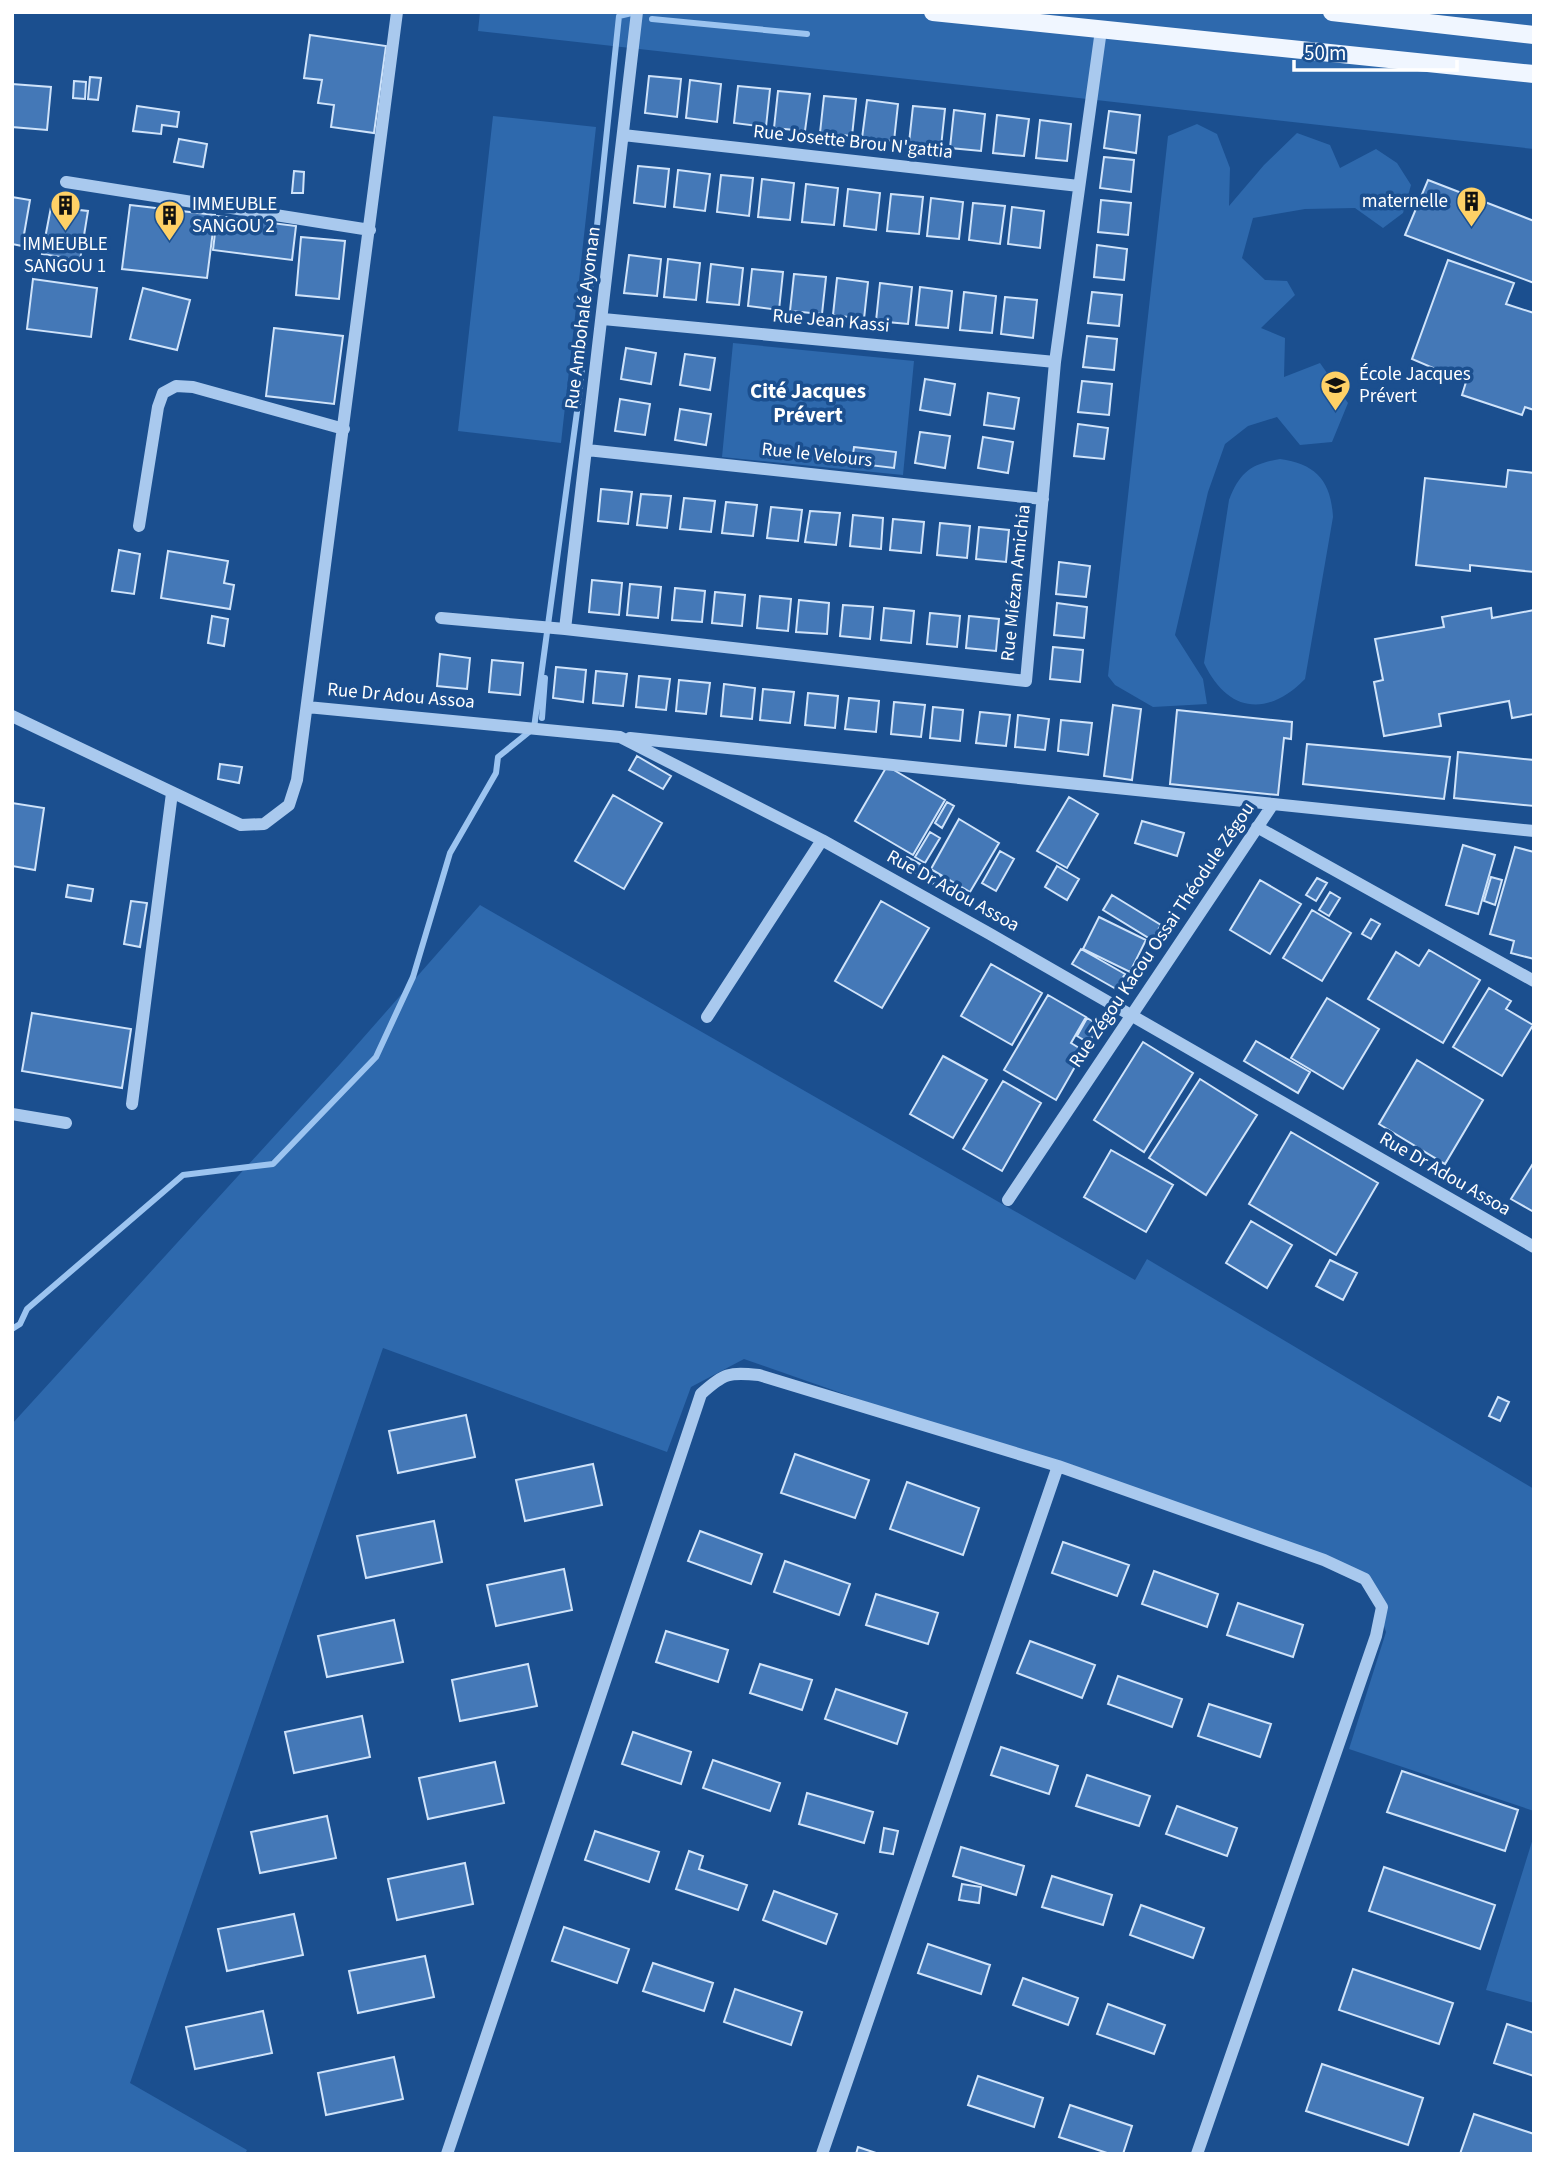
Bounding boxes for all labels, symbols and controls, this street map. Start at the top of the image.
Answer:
scale bar [1294,28,1457,72]
text: 50 m [1304,38,1346,68]
street label: Rue Josette Brou N'gattia [752,118,954,166]
building icon: maternelle [1454,184,1488,228]
building icon: IMMEUBLE SANGOU 1 [48,188,82,232]
place label: maternelle [1362,188,1448,215]
place label: IMMEUBLE SANGOU 2 [192,191,277,240]
building icon: IMMEUBLE SANGOU 2 [152,198,186,242]
street label: Rue Ambohalé Ayoman [558,225,608,411]
place label: IMMEUBLE SANGOU 1 [22,231,108,280]
street label: Rue Jean Kassi [771,302,891,340]
place label: École Jacques Prévert [1359,361,1471,410]
school or university icon: École Jacques Prévert [1319,368,1353,412]
district label: Cité Jacques Prévert [750,376,866,430]
street label: Rue le Velours [760,436,874,474]
street label: Rue Miézan Amichia [994,503,1038,663]
street label: Rue Dr Adou Assoa [326,676,476,716]
street label: Rue Zégou Kacou Ossai Théodule Zégou [1063,797,1261,1073]
street label: Rue Dr Adou Assoa [882,843,1024,939]
street label: Rue Dr Adou Assoa [1374,1125,1516,1223]

